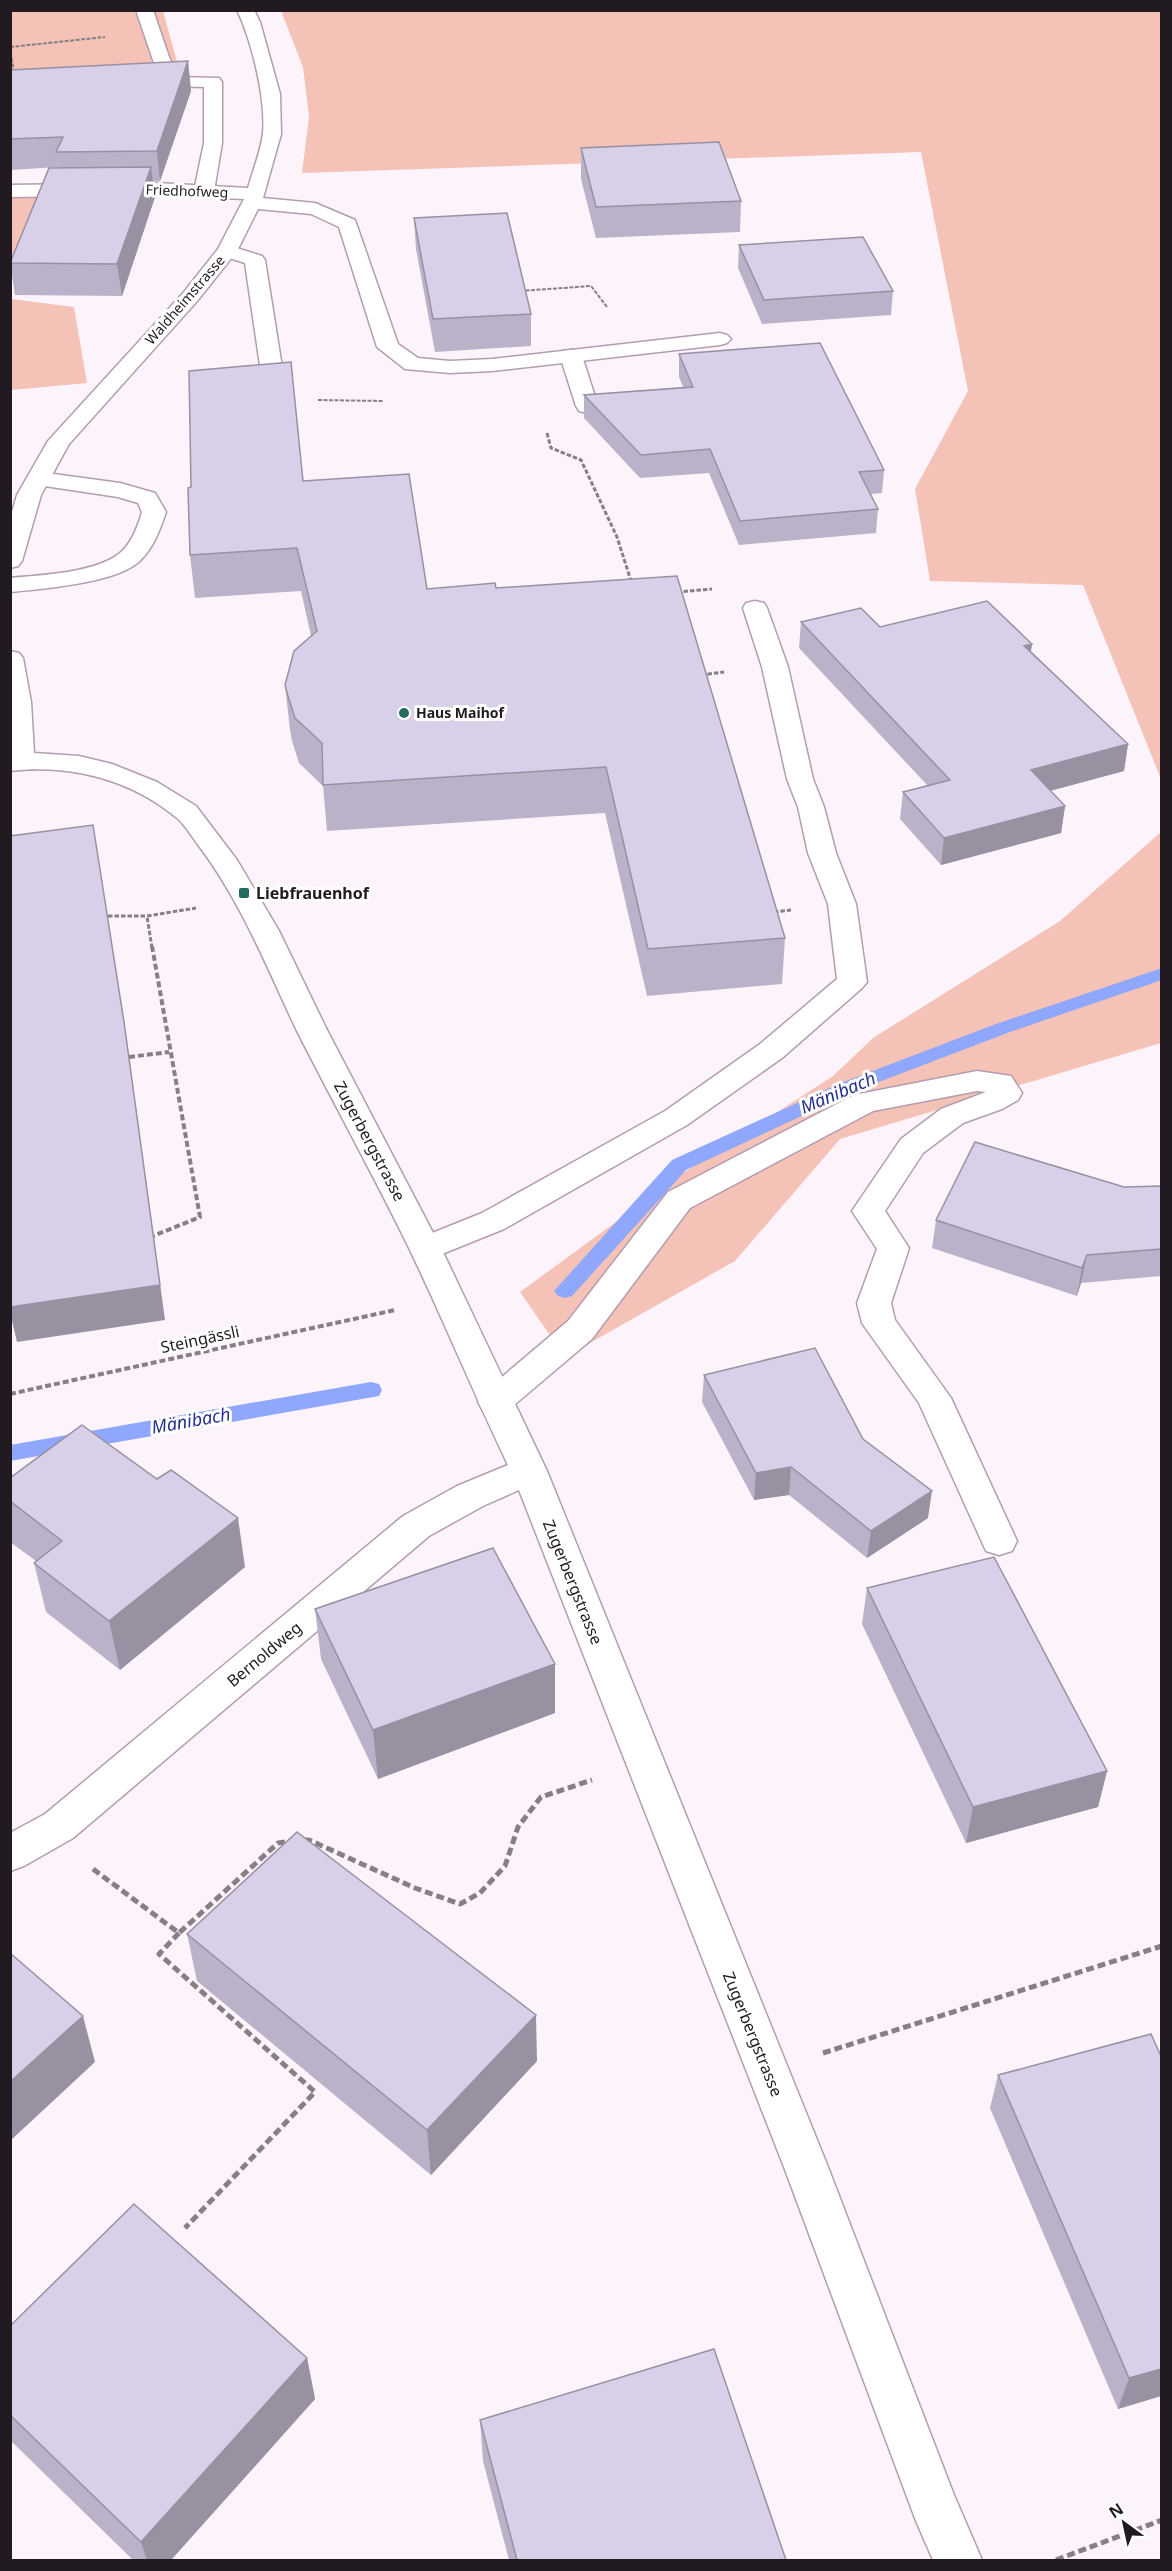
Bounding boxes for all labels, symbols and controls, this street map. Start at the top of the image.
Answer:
street label: Friedhofweg [145,180,229,201]
street label: Waldheimstrasse [141,251,229,348]
place label: Haus Maihof [416,703,505,722]
marker: Haus Maihof [397,706,411,720]
place label: Liebfrauenhof [256,882,370,904]
marker: Liebfrauenhof [237,886,251,900]
water label: Mänibach [796,1065,879,1119]
street label: Zugerbergstrasse [329,1077,411,1205]
street label: Steingässli [159,1320,241,1358]
water label: Mänibach [150,1401,232,1439]
street label: Zugerbergstrasse [538,1516,608,1648]
street label: Bernoldweg [222,1616,306,1692]
street label: Zugerbergstrasse [718,1968,788,2100]
north arrow [1094,2493,1154,2553]
text: N [1104,2498,1127,2523]

